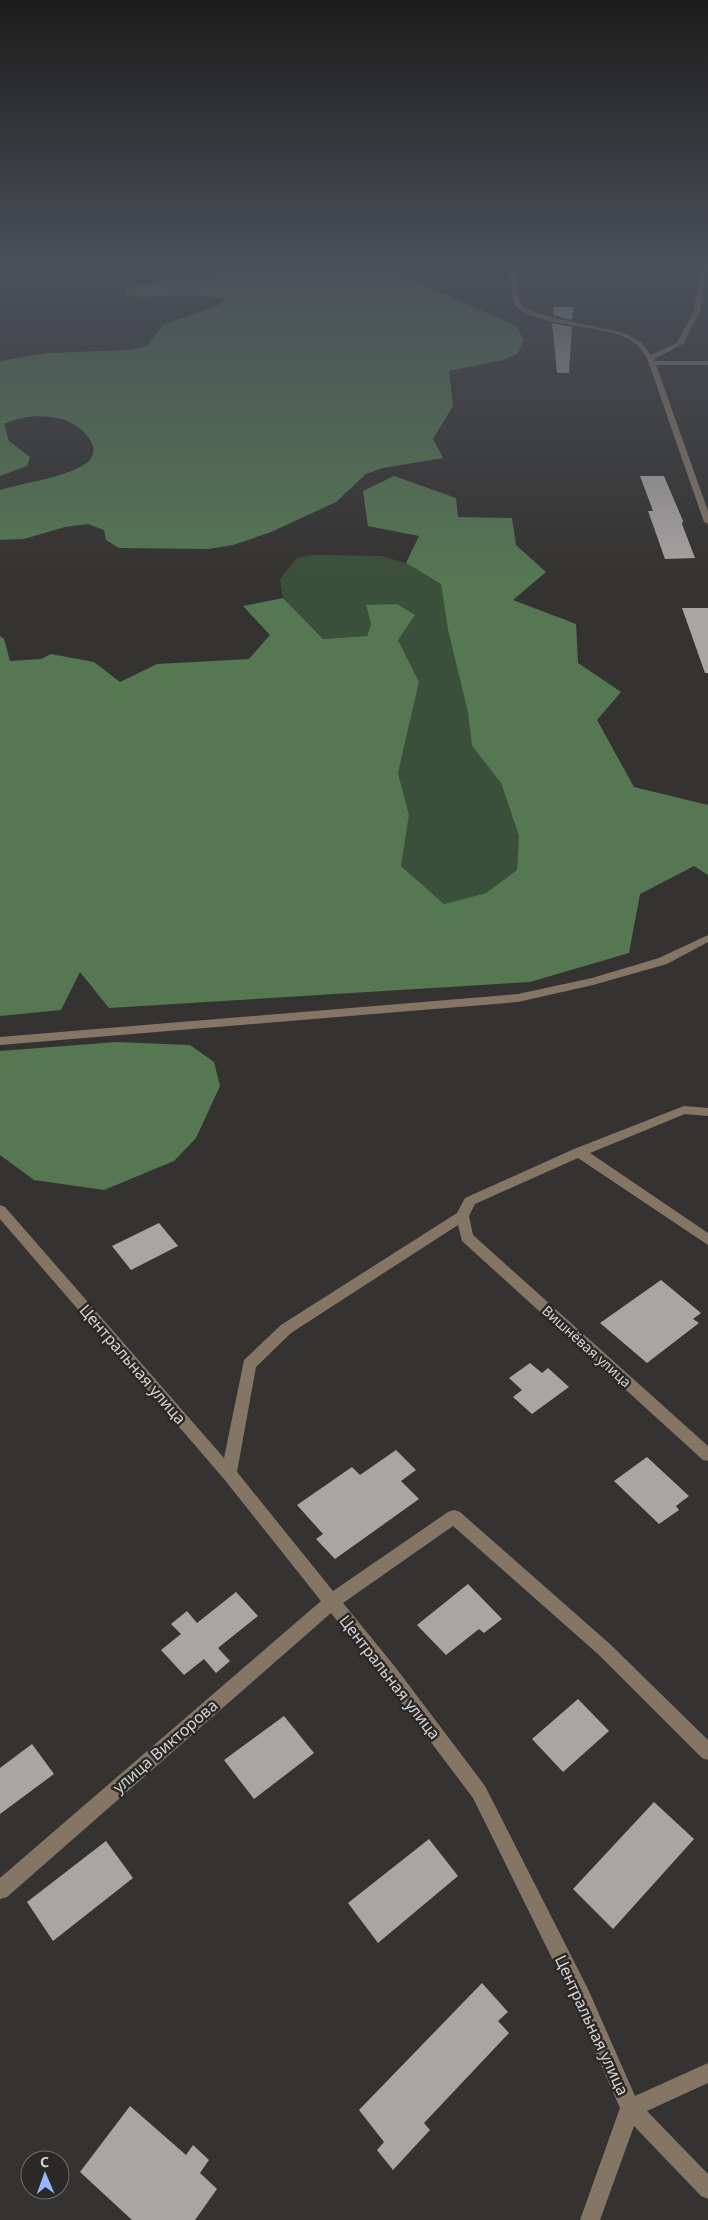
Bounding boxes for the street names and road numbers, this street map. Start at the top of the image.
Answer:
street label: Центральная улица [75,1299,191,1429]
street label: Вишнёвая улица [538,1301,636,1391]
street label: Центральная улица [334,1610,446,1744]
street label: улица Викторова [108,1694,222,1798]
street label: Центральная улица [550,1951,634,2099]

